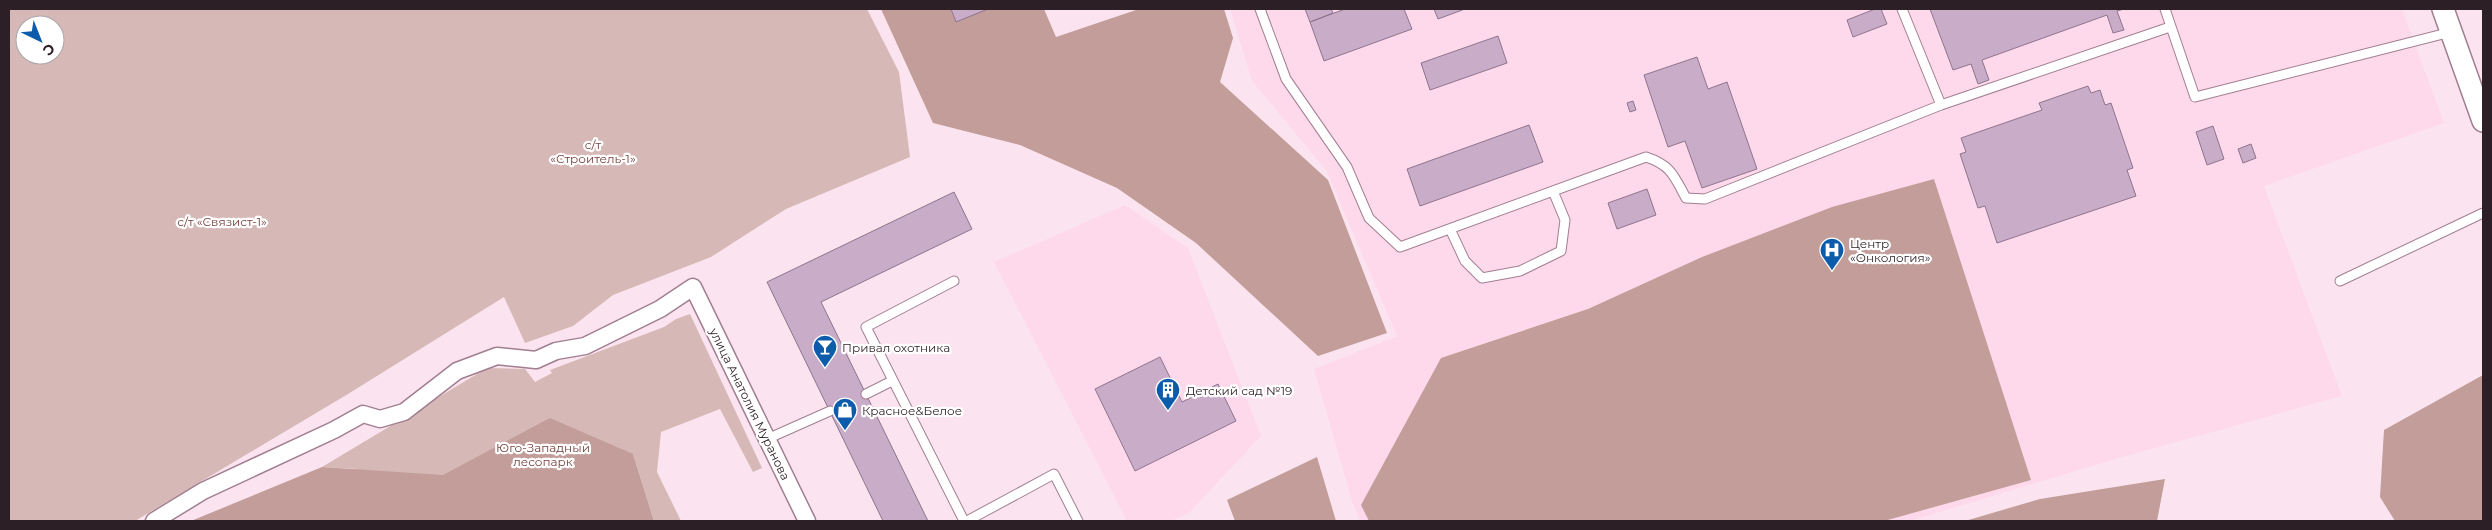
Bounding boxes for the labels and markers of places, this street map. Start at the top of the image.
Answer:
place label: Центр «Онкология» [1850,236,1931,265]
hospital icon: Центр «Онкология» [1819,237,1845,271]
bar icon: Привал охотника [812,334,838,368]
place label: Привал охотника [842,340,950,355]
building icon: Детский сад №19 [1155,377,1181,411]
place label: Детский сад №19 [1186,383,1292,398]
shop icon: Красное&Белое [832,397,858,431]
place label: Красное&Белое [862,403,962,418]

